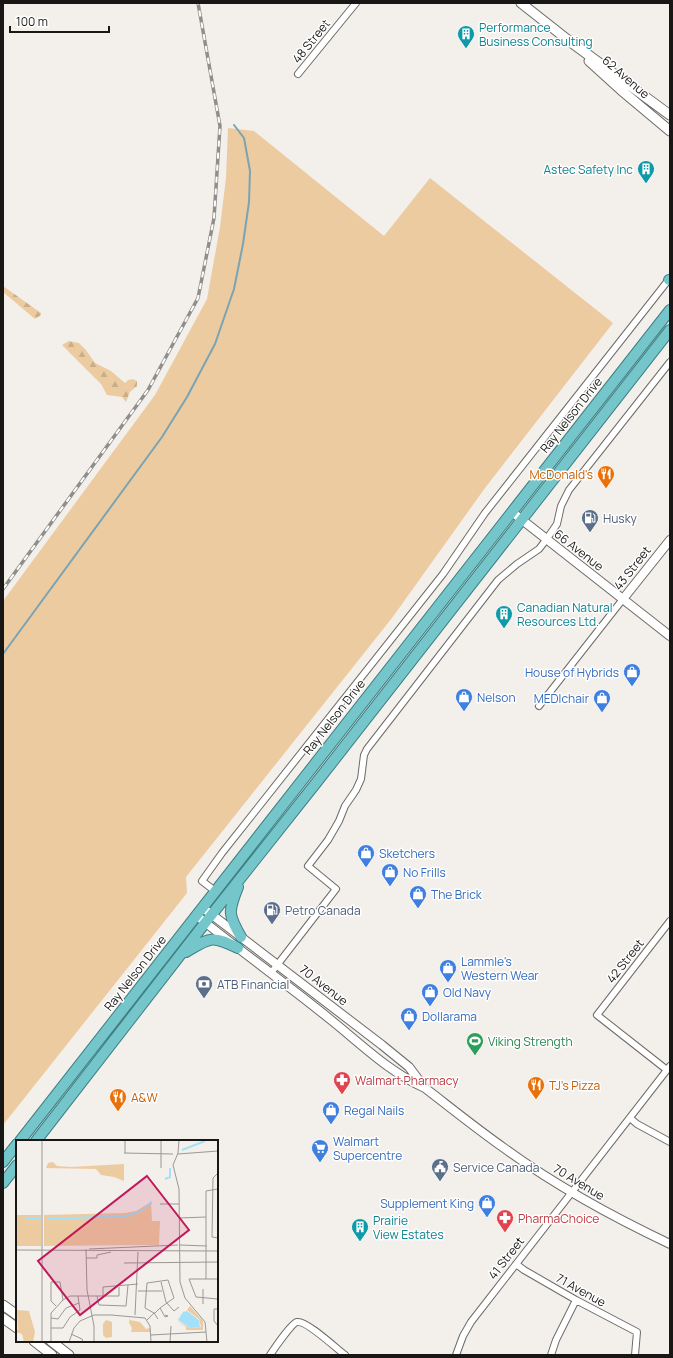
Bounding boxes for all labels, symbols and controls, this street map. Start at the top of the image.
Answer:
scale bar [10,8,109,34]
text: 100 m [16,13,48,30]
street label: 48 Street [288,15,334,66]
place label: Performance Business Consulting [479,19,593,50]
building icon: Performance Business Consulting [456,24,476,49]
street label: 62 Avenue [599,52,653,102]
building icon: Astec Safety Inc [636,159,656,184]
place label: Astec Safety Inc [543,161,633,178]
street label: Ray Nelson Drive [536,374,606,456]
restaurant icon: McDonald's [596,464,616,489]
place label: McDonald's [530,466,593,483]
fuel station icon: Husky [580,508,600,533]
place label: Husky [603,510,638,527]
street label: 66 Avenue [551,525,607,575]
street label: 43 Street [609,542,655,593]
place label: Canadian Natural Resources Ltd. [517,599,613,630]
building icon: Canadian Natural Resources Ltd. [494,604,514,629]
shop icon: House of Hybrids [622,662,642,687]
place label: House of Hybrids [525,664,619,681]
street label: Ray Nelson Drive [299,676,369,758]
shop icon: Nelson [454,687,474,712]
shop icon: MEDIchair [592,688,612,713]
place label: Nelson [477,689,516,706]
place label: MEDIchair [534,690,590,707]
shop icon: Sketchers [356,843,376,868]
place label: Sketchers [379,845,435,862]
shop icon: No Frills [380,862,400,887]
place label: No Frills [403,864,446,881]
shop icon: The Brick [408,884,428,909]
place label: The Brick [431,886,483,903]
fuel station icon: Petro Canada [262,900,282,925]
place label: Petro Canada [285,902,361,919]
street label: Ray Nelson Drive [100,932,170,1014]
street label: 42 Street [602,935,648,987]
place label: Lammle's Western Wear [461,953,539,984]
shop icon: Lammle's Western Wear [438,958,458,983]
street label: 70 Avenue [296,961,352,1009]
bank icon: ATB Financial [194,974,214,999]
place label: ATB Financial [217,976,289,993]
shop icon: Old Navy [420,982,440,1007]
place label: Old Navy [443,984,492,1001]
shop icon: Dollarama [399,1006,419,1031]
place label: Dollarama [422,1008,477,1025]
sports icon: Viking Strength [465,1031,485,1056]
place label: Viking Strength [488,1033,573,1050]
pharmacy icon: Walmart Pharmacy [332,1070,352,1095]
place label: Walmart Pharmacy [355,1072,459,1089]
restaurant icon: TJ's Pizza [526,1075,546,1100]
place label: TJ's Pizza [549,1077,600,1094]
restaurant icon: A&W [108,1087,128,1112]
place label: A&W [131,1089,158,1106]
shop icon: Regal Nails [321,1100,341,1125]
place label: Regal Nails [344,1102,404,1119]
place label: Walmart Supercentre [333,1133,402,1164]
supermarket icon: Walmart Supercentre [310,1138,330,1163]
inset map [16,1140,218,1342]
public building icon: Service Canada [430,1157,450,1182]
place label: Service Canada [453,1159,539,1176]
street label: 70 Avenue [550,1160,608,1204]
shop icon: Supplement King [477,1193,497,1218]
place label: Supplement King [380,1195,474,1212]
pharmacy icon: PharmaChoice [495,1208,515,1233]
place label: PharmaChoice [518,1210,599,1227]
place label: Prairie View Estates [373,1212,444,1243]
building icon: Prairie View Estates [350,1217,370,1242]
street label: 41 Street [484,1233,528,1283]
street label: 71 Avenue [553,1269,609,1311]

